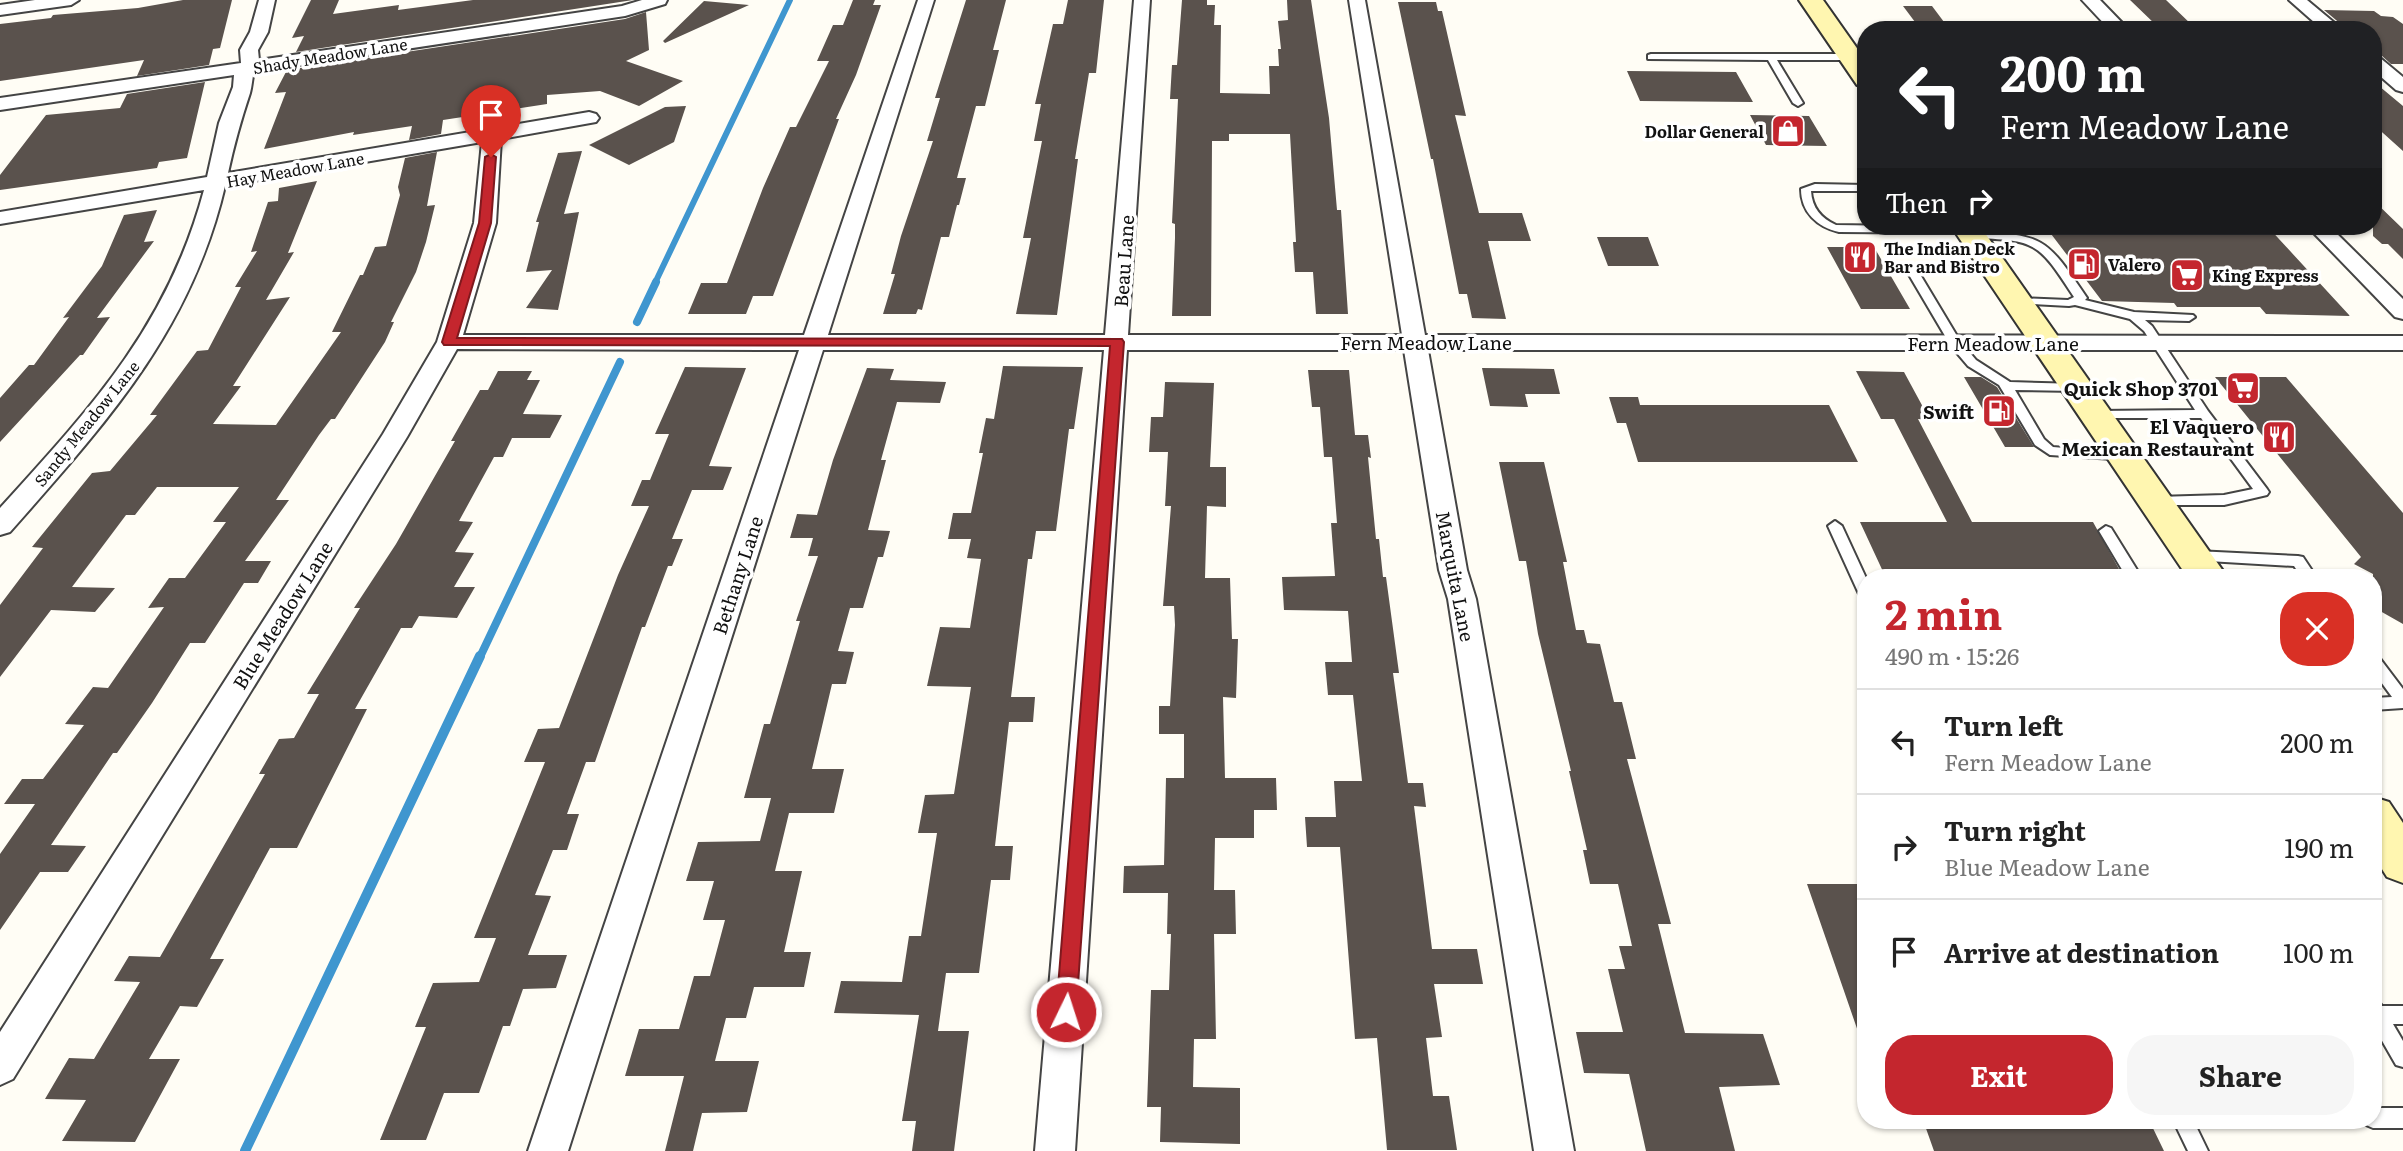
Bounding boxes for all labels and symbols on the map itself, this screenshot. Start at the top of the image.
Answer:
street label: Shady Meadow Lane [251,31,409,79]
pin [461,85,521,157]
shop icon: Dollar General [1769,112,1807,150]
place label: Dollar General [1644,119,1764,143]
street label: Hay Meadow Lane [224,145,366,193]
street label: Beau Lane [1106,214,1140,308]
place label: The Indian Deck Bar and Bistro [1884,236,2015,278]
restaurant icon: The Indian Deck Bar and Bistro [1841,238,1879,276]
fuel station icon: Valero [2065,245,2103,283]
place label: Valero [2108,252,2161,276]
supermarket icon: King Express [2168,256,2206,294]
place label: King Express [2212,263,2318,287]
street label: Fern Meadow Lane [1340,328,1512,356]
street label: Fern Meadow Lane [1907,329,2079,357]
street label: Sandy Meadow Lane [28,355,144,491]
supermarket icon: Quick Shop 3701 [2224,369,2262,407]
place label: Quick Shop 3701 [2064,374,2218,402]
fuel station icon: Swift [1980,392,2018,430]
place label: Swift [1923,397,1974,425]
place label: El Vaquero Mexican Restaurant [2061,412,2255,462]
restaurant icon: El Vaquero Mexican Restaurant [2260,418,2298,456]
street label: Marquita Lane [1430,508,1482,644]
street label: Bethany Lane [705,512,769,638]
street label: Blue Meadow Lane [225,535,339,695]
position arrow [1029,975,1103,1049]

